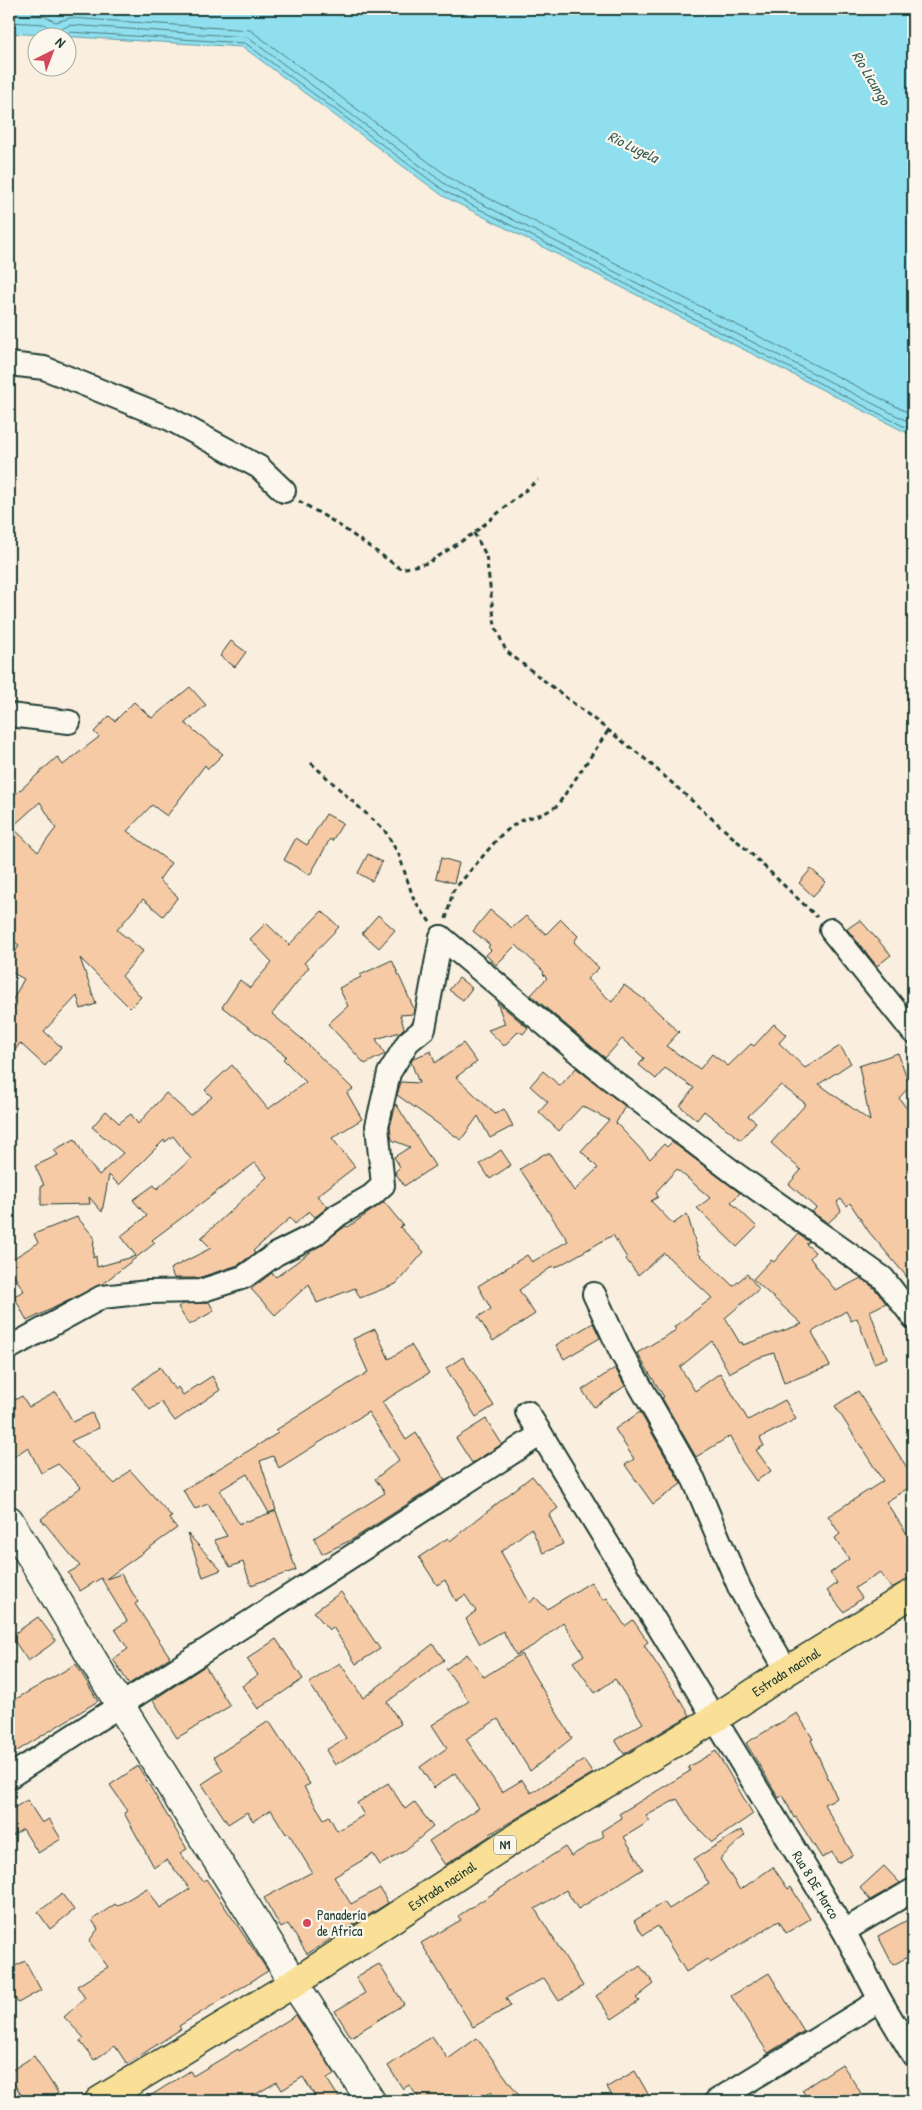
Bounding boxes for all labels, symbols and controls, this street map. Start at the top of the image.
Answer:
north arrow [28,28,78,78]
text: N [52,32,71,52]
water label: Rio Licungo [847,47,896,110]
water label: Rio Lugela [604,125,664,169]
street label: Estrada nacinal [748,1643,824,1701]
road number: N1 [494,1836,516,1854]
street label: Rua 8 DE Marco [788,1847,844,1922]
street label: Estrada nacinal [404,1856,480,1915]
place label: Panadería de Africa [317,1905,367,1940]
marker: Panadería de Africa [301,1917,313,1929]

